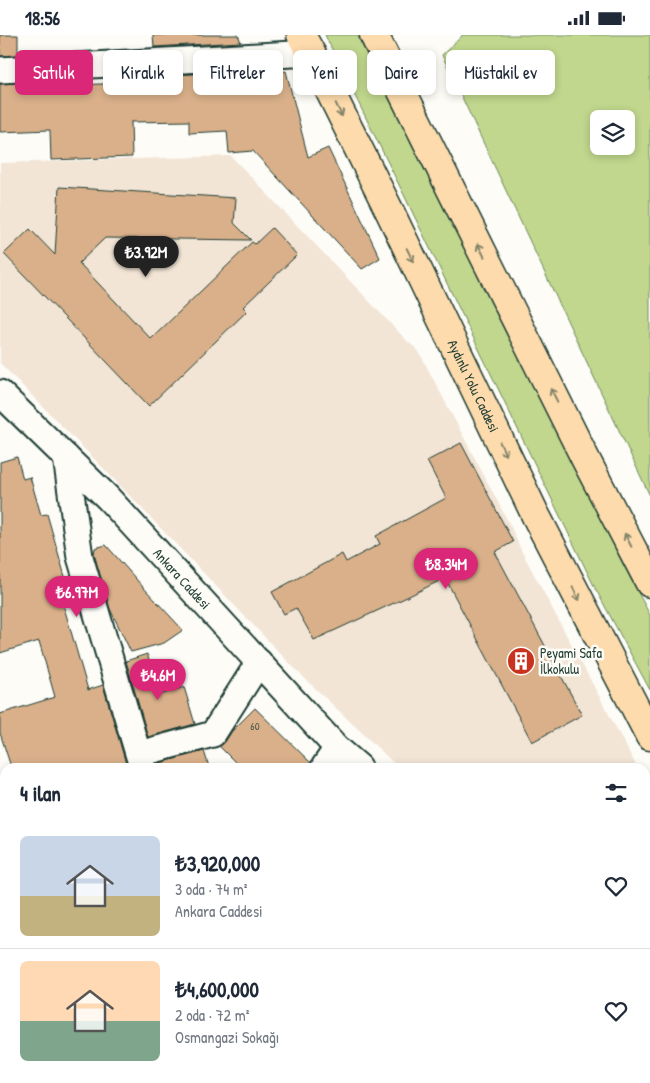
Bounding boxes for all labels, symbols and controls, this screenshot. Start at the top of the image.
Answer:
text: 18:56 [25,5,60,31]
chip: Satılık [15,50,93,95]
chip: Kiralık [103,50,183,95]
chip: Filtreler [193,50,283,95]
chip: Yeni [293,50,357,95]
chip: Daire [367,50,436,95]
chip: Müstakil ev [446,50,555,95]
one-way arrow [334,102,344,117]
map controls [590,110,635,155]
button: layers [590,110,635,155]
pin: ₺3.92M [105,235,187,278]
text: ₺3.92M [125,241,167,263]
one-way arrow [476,243,485,258]
one-way arrow [406,248,416,263]
street label: Aydınlı Yolu Caddesi [444,336,504,435]
one-way arrow [549,388,558,403]
one-way arrow [499,441,509,456]
one-way arrow [623,533,632,548]
street label: Ankara Caddesi [149,544,215,613]
pin: ₺8.34M [405,547,487,590]
text: ₺8.34M [425,553,467,575]
pin: ₺6.97M [36,575,118,618]
text: ₺6.97M [56,581,98,603]
one-way arrow [571,587,581,602]
place label: Peyami Safa İlkokulu [540,643,603,678]
building icon: Peyami Safa İlkokulu [506,646,536,676]
pin: ₺4.6M [123,659,193,701]
text: ₺4.6M [141,664,175,686]
house number: 60 [250,719,260,733]
text: 4 ilan [20,779,61,808]
icon: filters [602,779,630,807]
text: ₺3,920,000 [175,849,260,878]
icon: home [60,856,120,916]
icon: heart [602,872,630,900]
text: 3 oda · 74 m² [175,878,248,900]
text: Ankara Caddesi [175,900,263,922]
text: ₺4,600,000 [175,975,259,1004]
icon: home [60,981,120,1041]
icon: heart [602,997,630,1025]
text: 2 oda · 72 m² [175,1004,249,1026]
text: Osmangazi Sokağı [175,1026,279,1048]

